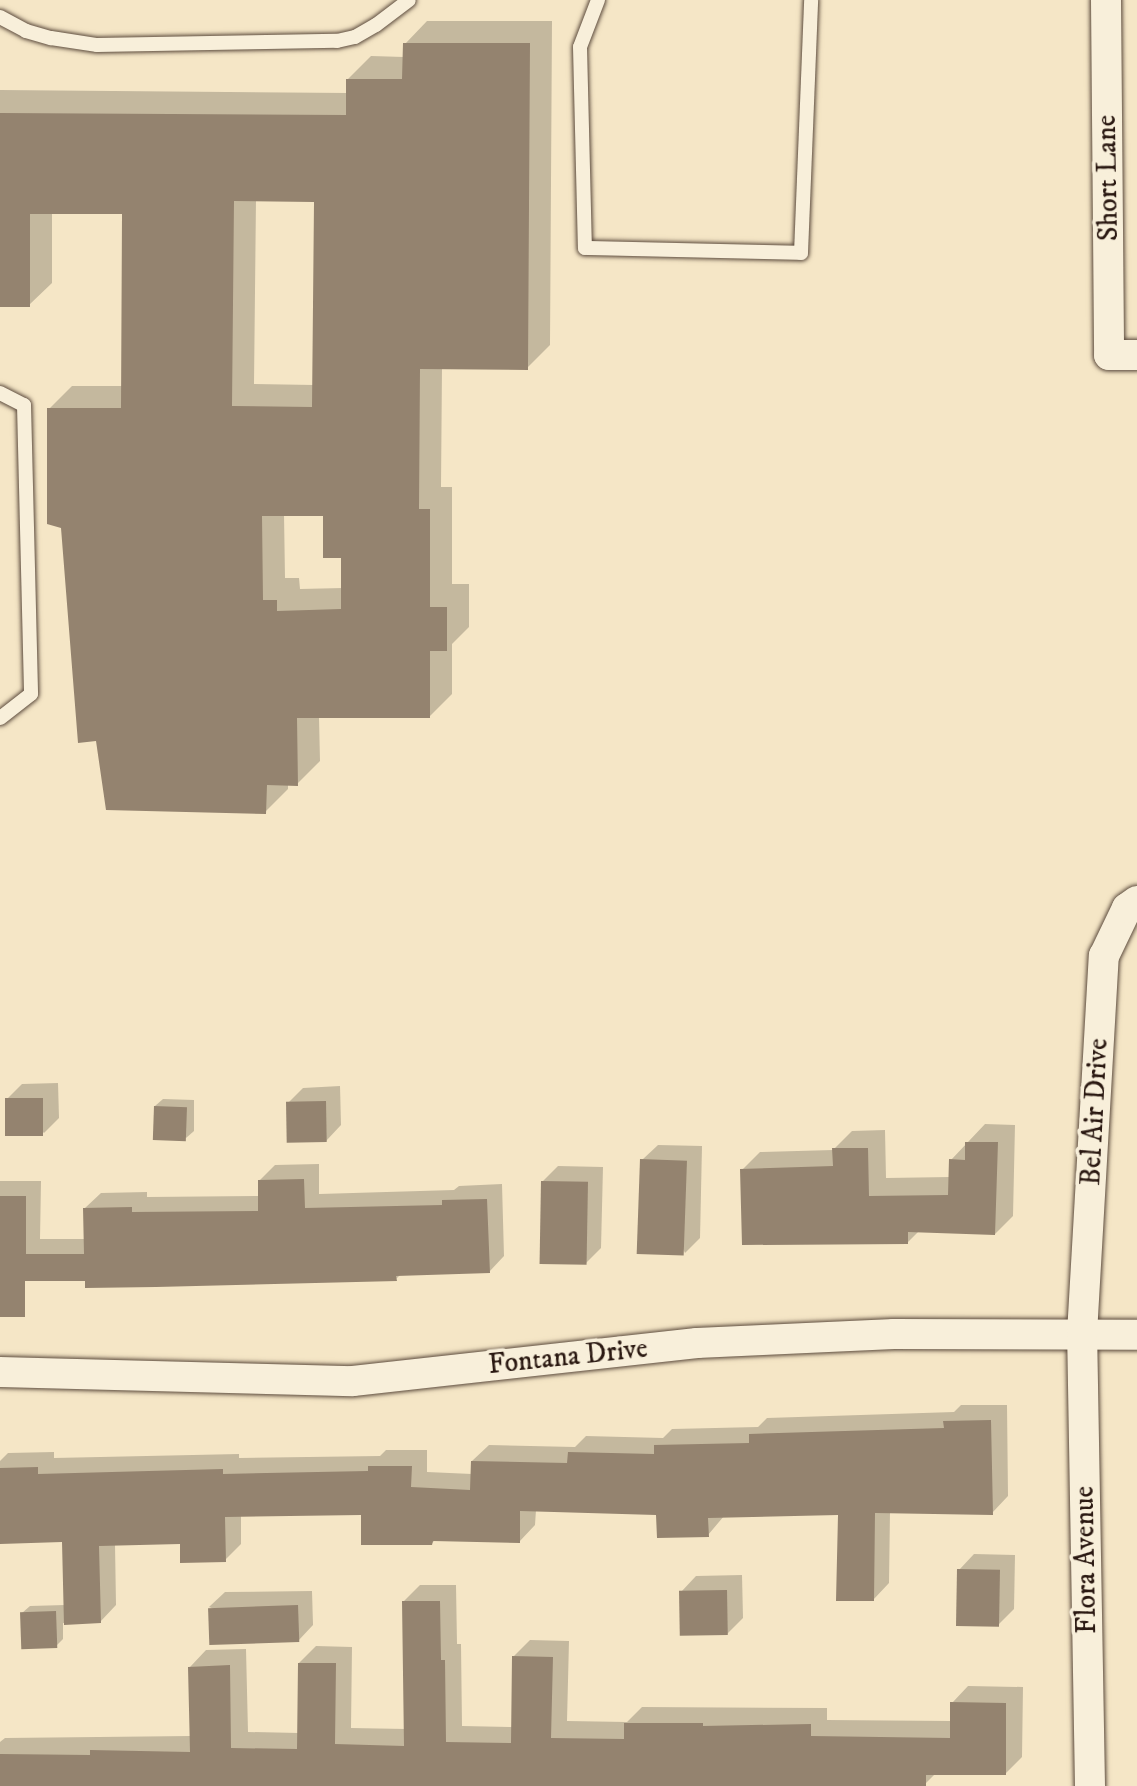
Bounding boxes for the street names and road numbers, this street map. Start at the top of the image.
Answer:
street label: Short Lane [1090,115,1126,241]
street label: Bel Air Drive [1074,1037,1116,1187]
street label: Fontana Drive [487,1332,649,1382]
street label: Flora Avenue [1068,1486,1104,1634]

